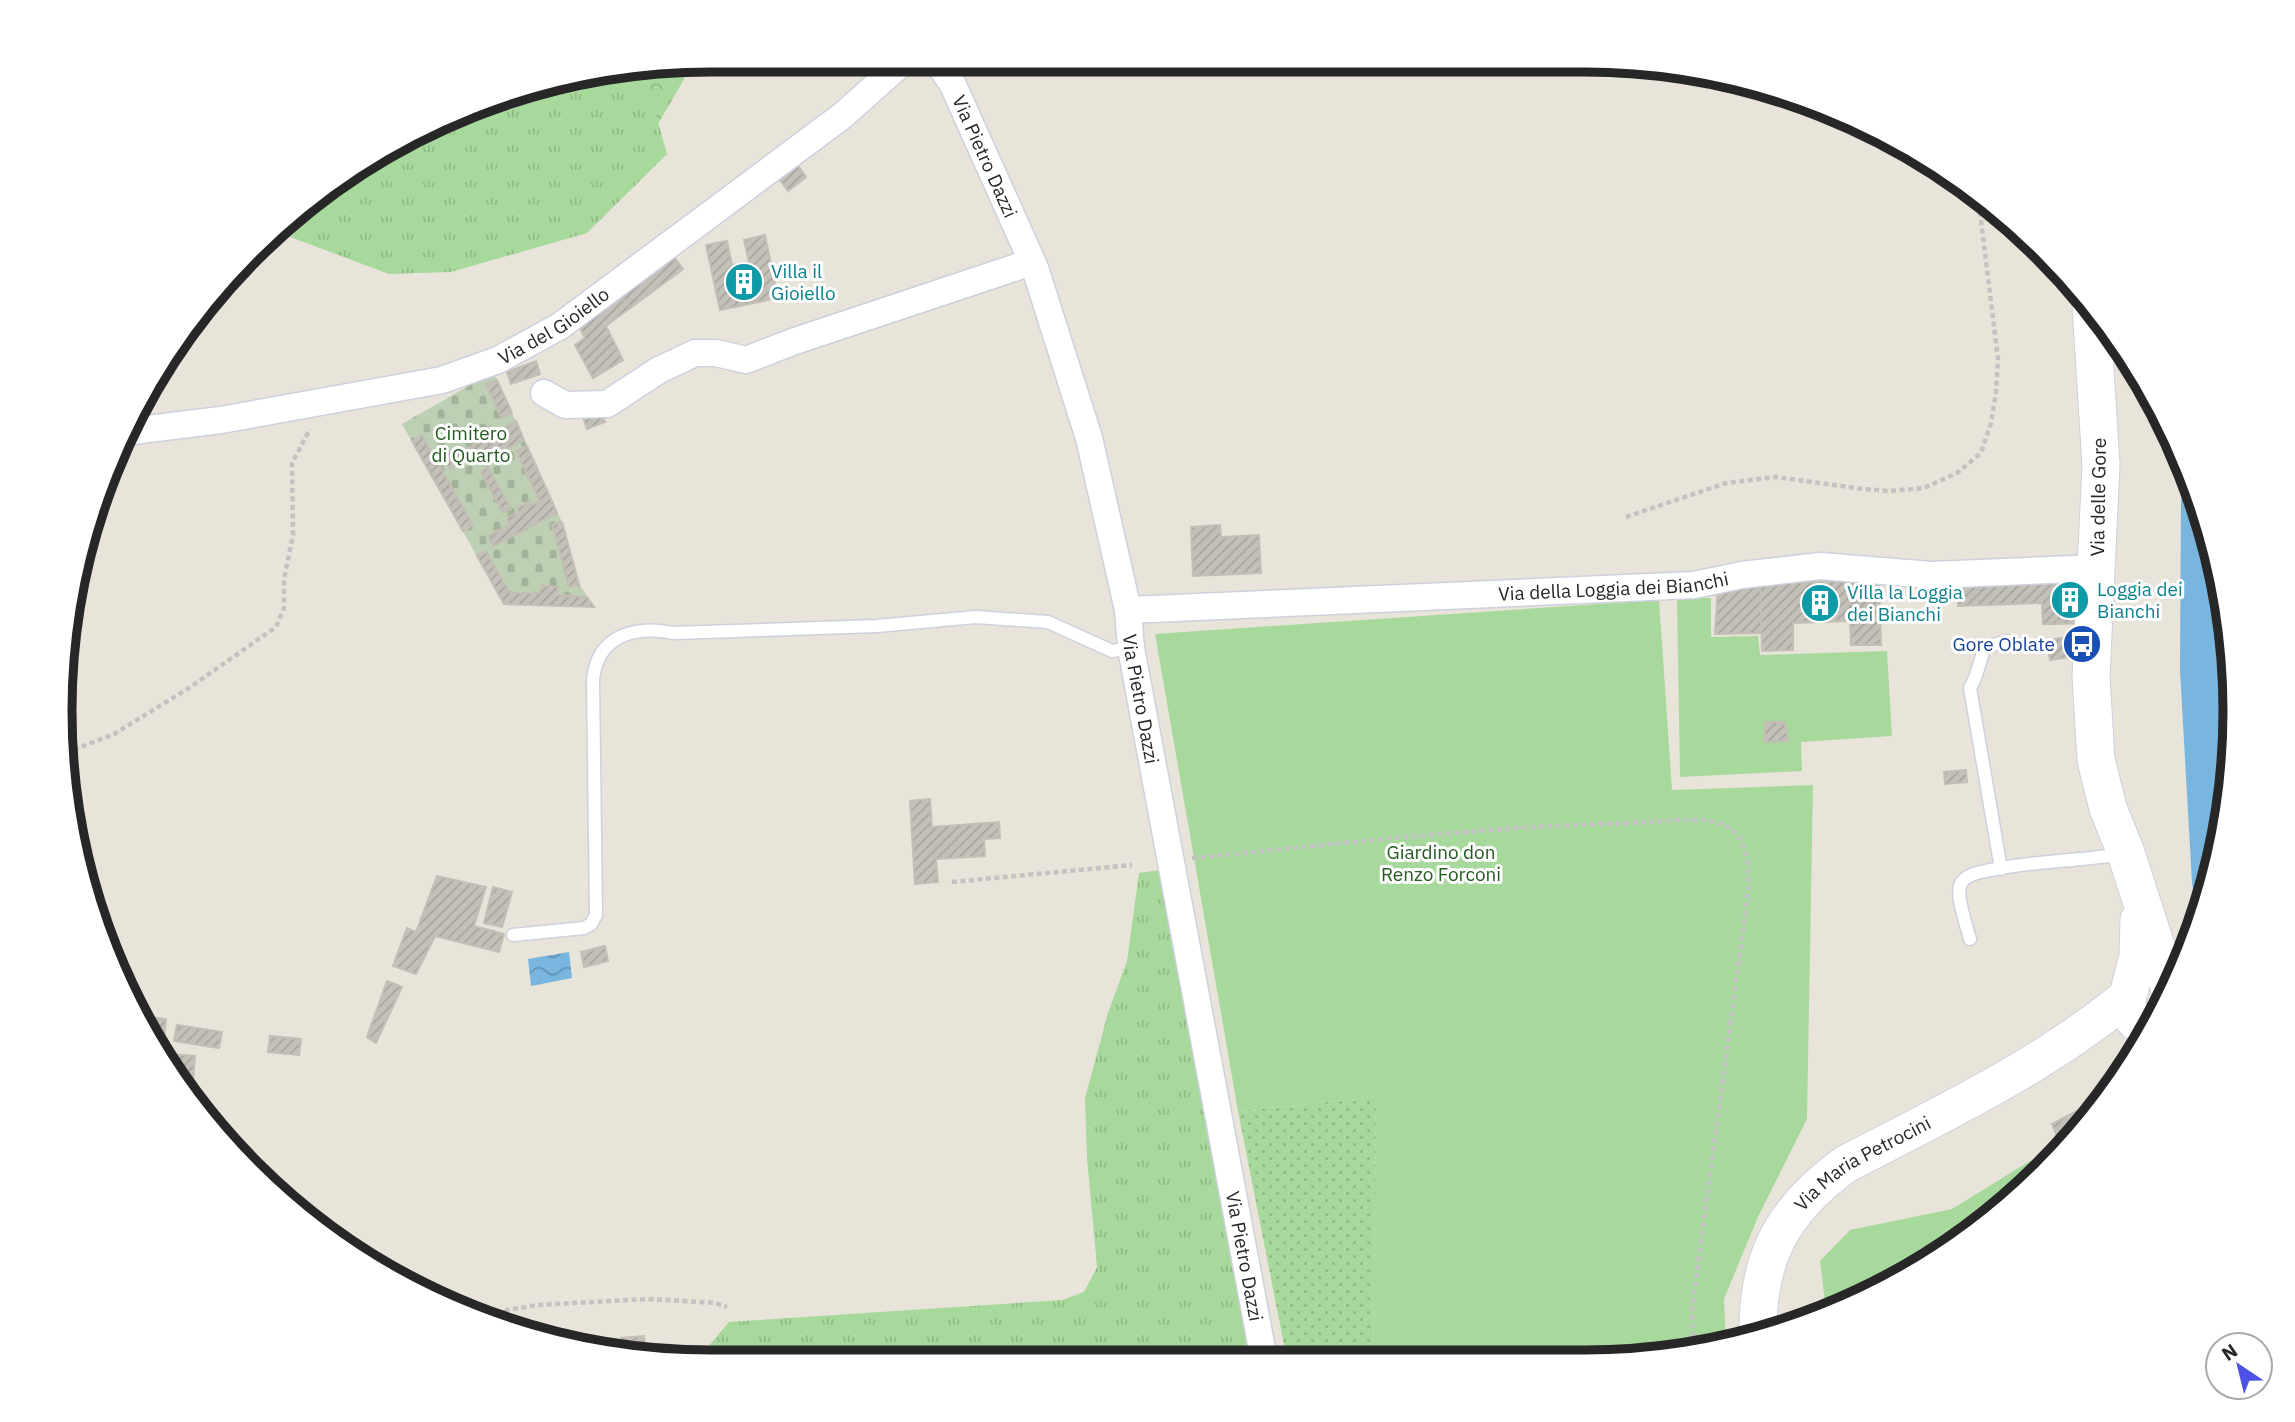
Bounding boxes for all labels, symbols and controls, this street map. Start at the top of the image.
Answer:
street label: Via Pietro Dazzi [947,91,1023,221]
place label: Villa il Gioiello [771,259,836,305]
building icon: Villa il Gioiello [723,261,765,303]
street label: Via del Gioiello [494,282,614,370]
park label: Cimitero di Quarto [432,421,510,467]
street label: Via delle Gore [2085,437,2111,557]
street label: Via della Loggia dei Bianchi [1498,566,1731,606]
place label: Loggia dei Bianchi [2097,577,2183,623]
building icon: Loggia dei Bianchi [2049,579,2091,621]
place label: Villa la Loggia dei Bianchi [1847,580,1963,626]
building icon: Villa la Loggia dei Bianchi [1799,582,1841,624]
bus stop icon: Gore Oblate [2061,623,2103,665]
place label: Gore Oblate [1953,632,2055,656]
street label: Via Pietro Dazzi [1118,633,1164,766]
park label: Giardino don Renzo Forconi [1381,840,1501,886]
street label: Via Maria Petrocini [1789,1110,1935,1215]
street label: Via Pietro Dazzi [1221,1189,1269,1323]
north arrow [2204,1331,2274,1401]
text: N [2217,1338,2242,1366]

